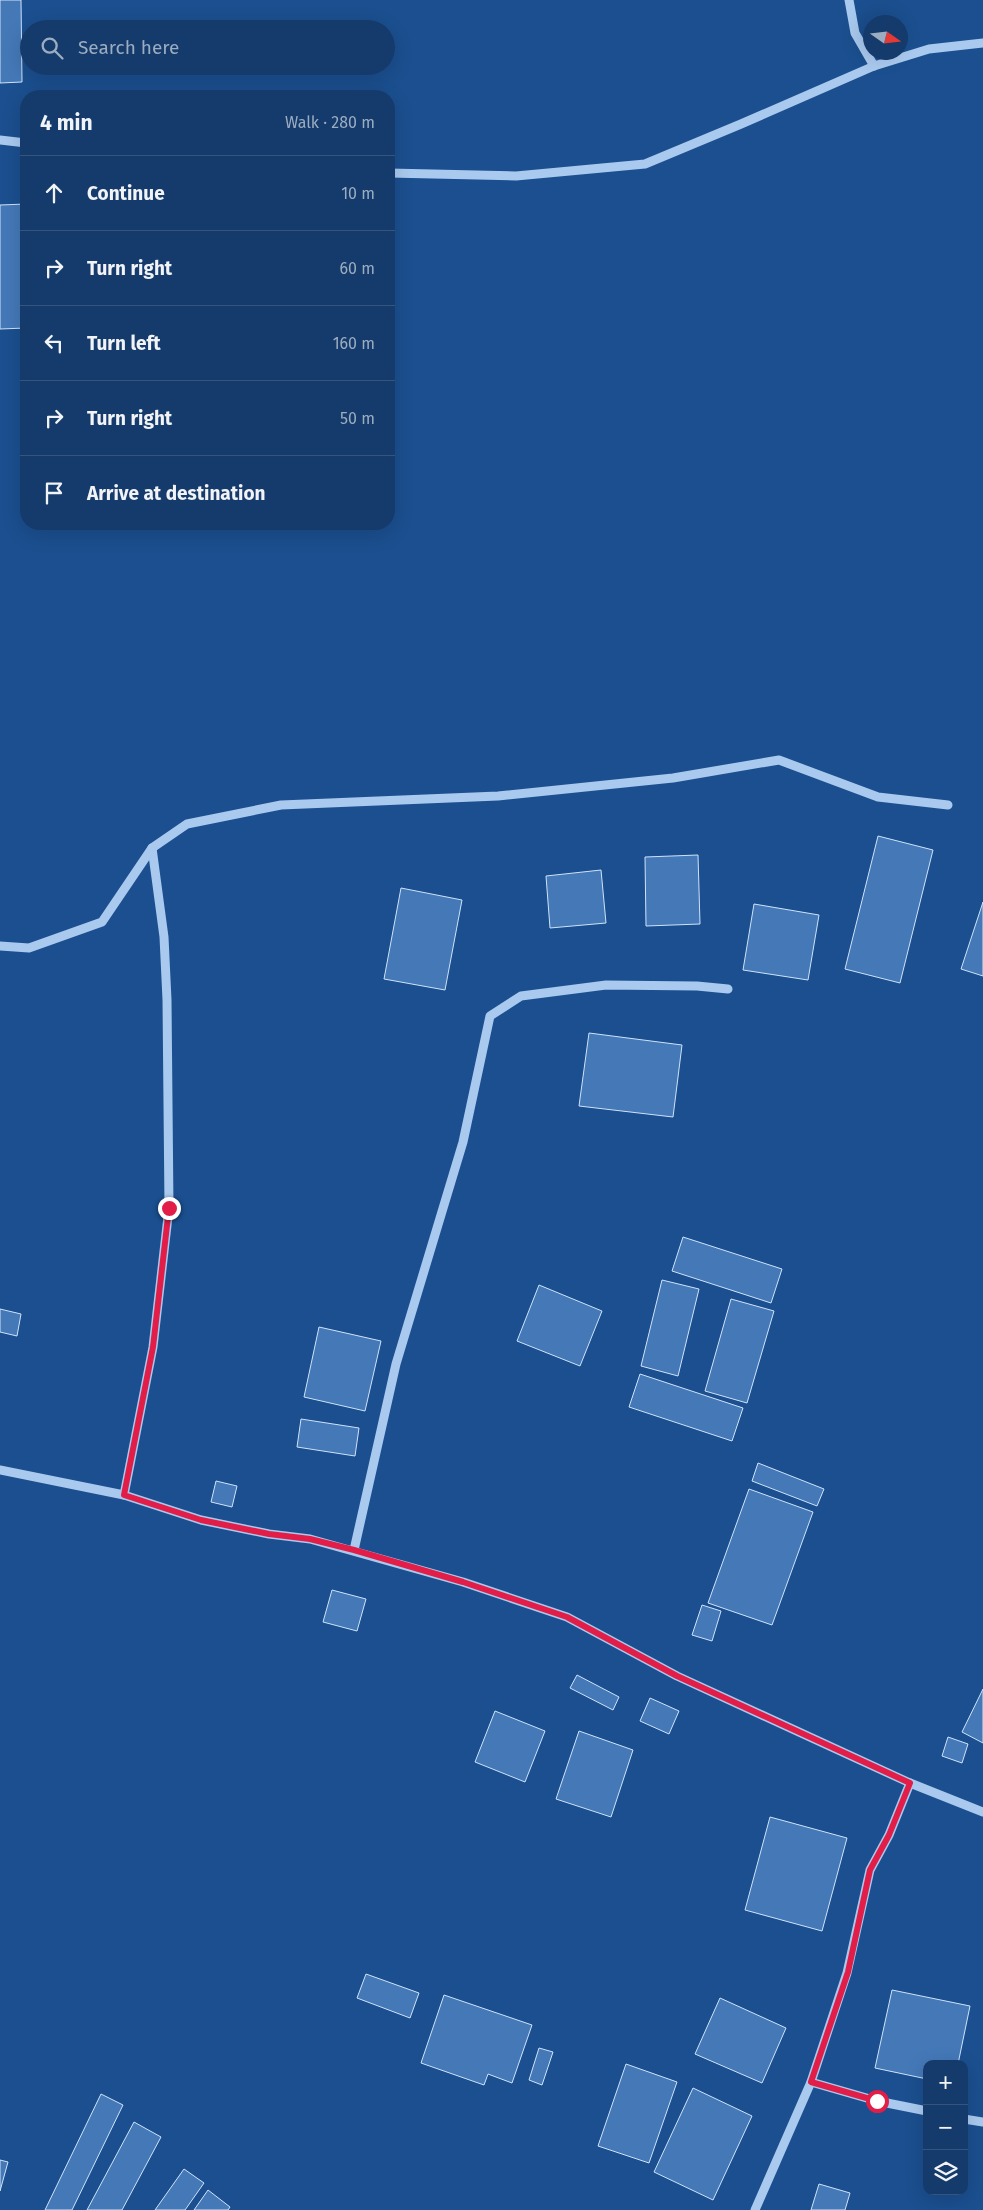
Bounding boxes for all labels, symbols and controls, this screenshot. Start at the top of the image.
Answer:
north arrow [863,15,908,60]
search box [20,20,395,75]
icon: search [38,34,66,62]
text: Search here [78,36,179,59]
text: 4 min [40,110,93,136]
text: Walk · 280 m [285,113,375,132]
icon: ahead [40,179,68,207]
text: Continue [87,182,165,205]
text: 10 m [341,184,375,203]
icon: right [40,254,68,282]
text: Turn right [87,257,172,280]
text: 60 m [340,259,375,278]
icon: left [40,329,68,357]
text: Turn left [87,332,161,355]
text: 160 m [333,334,375,353]
icon: right [40,404,68,432]
text: Turn right [87,407,172,430]
text: 50 m [340,409,375,428]
icon: arrive [40,479,68,507]
text: Arrive at destination [87,482,266,505]
route end [158,1197,181,1220]
map controls [923,2060,968,2195]
button: + [923,2060,968,2105]
route start [866,2090,889,2113]
button: − [923,2105,968,2150]
button: layers [923,2150,968,2195]

